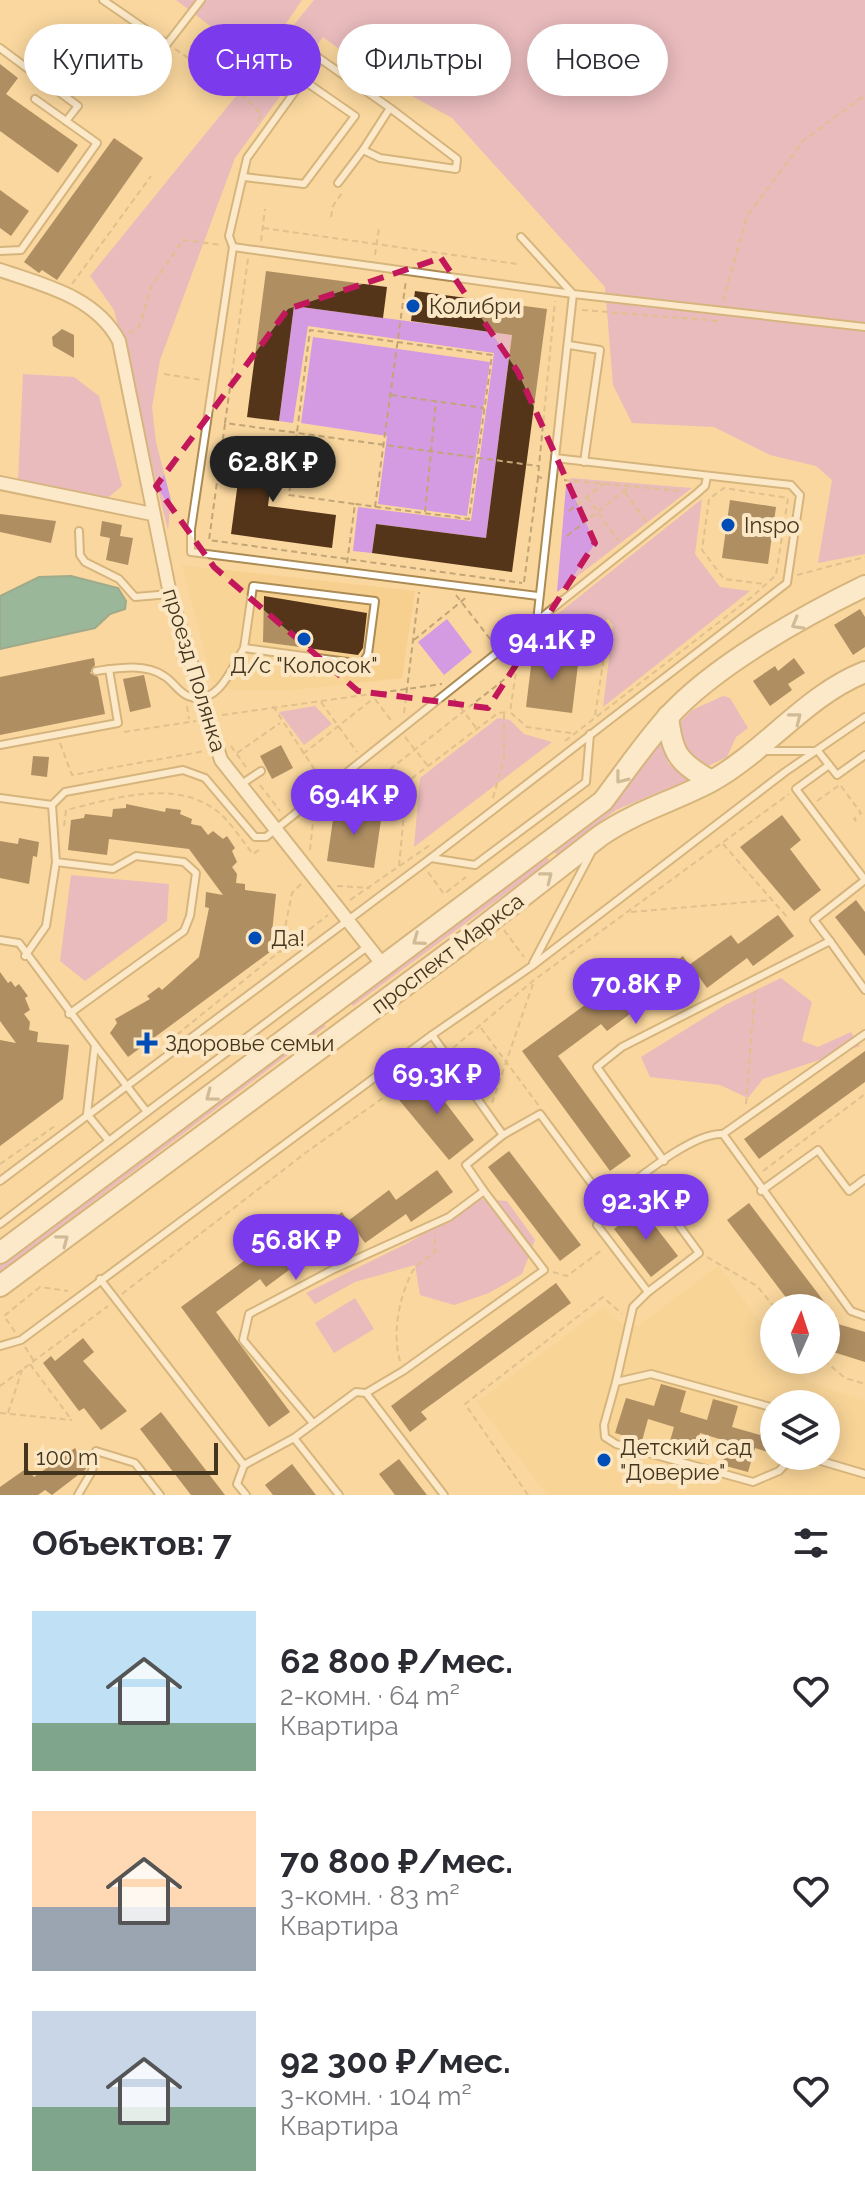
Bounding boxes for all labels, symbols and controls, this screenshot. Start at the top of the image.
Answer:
chip: Купить [24,24,172,96]
chip: Снять [188,24,321,96]
chip: Фильтры [337,24,511,96]
chip: Новое [527,24,668,96]
place label: Колибри [429,293,521,319]
marker: Колибри [404,297,422,315]
pin: 62.8K ₽ [199,436,347,504]
text: 62.8K ₽ [228,447,318,477]
place label: Inspo [744,512,800,538]
marker: Inspo [719,516,737,534]
street label: проезд Полянка [158,585,232,755]
pin: 94.1K ₽ [478,614,626,682]
one-way arrow [791,614,806,630]
text: 94.1K ₽ [508,625,596,655]
marker: Д/с "Колосок" [295,630,313,648]
place label: Д/с "Колосок" [230,652,378,678]
one-way arrow [787,713,802,727]
pin: 69.4K ₽ [280,769,428,837]
one-way arrow [616,769,630,784]
text: 69.4K ₽ [309,780,399,810]
one-way arrow [538,872,553,886]
street label: проспект Маркса [366,887,528,1019]
place label: Да! [271,925,305,951]
marker: Да! [246,929,264,947]
one-way arrow [412,930,427,944]
pin: 70.8K ₽ [562,958,710,1026]
text: 70.8K ₽ [591,969,681,999]
place label: Здоровье семьи [165,1030,334,1056]
marker: Здоровье семьи [136,1032,158,1054]
pin: 69.3K ₽ [363,1048,511,1116]
text: 69.3K ₽ [392,1059,482,1089]
one-way arrow [205,1087,219,1101]
pin: 92.3K ₽ [572,1174,720,1242]
text: 92.3K ₽ [602,1185,690,1215]
pin: 56.8K ₽ [222,1214,370,1282]
text: 56.8K ₽ [251,1225,341,1255]
one-way arrow [54,1235,68,1249]
north arrow [760,1294,840,1374]
map controls [760,1294,840,1470]
button: layers [760,1390,840,1470]
place label: Детский сад "Доверие" [620,1434,752,1485]
scale bar [24,1439,218,1475]
text: 100 m [36,1444,98,1470]
marker: Детский сад "Доверие" [595,1451,613,1469]
icon: filters [789,1521,833,1565]
text: Объектов: 7 [32,1523,232,1563]
text: 62 800 ₽/мес. [280,1641,513,1681]
icon: home [96,1643,192,1739]
icon: heart [789,1669,833,1713]
text: 2-комн. · 64 m² [280,1681,460,1711]
text: Квартира [280,1711,399,1741]
text: 70 800 ₽/мес. [280,1841,513,1881]
icon: home [96,1843,192,1939]
icon: heart [789,1869,833,1913]
text: 3-комн. · 83 m² [280,1881,460,1911]
text: Квартира [280,1911,399,1941]
text: 92 300 ₽/мес. [280,2041,511,2081]
icon: home [96,2043,192,2139]
icon: heart [789,2069,833,2113]
text: 3-комн. · 104 m² [280,2081,471,2111]
text: Квартира [280,2111,399,2141]

